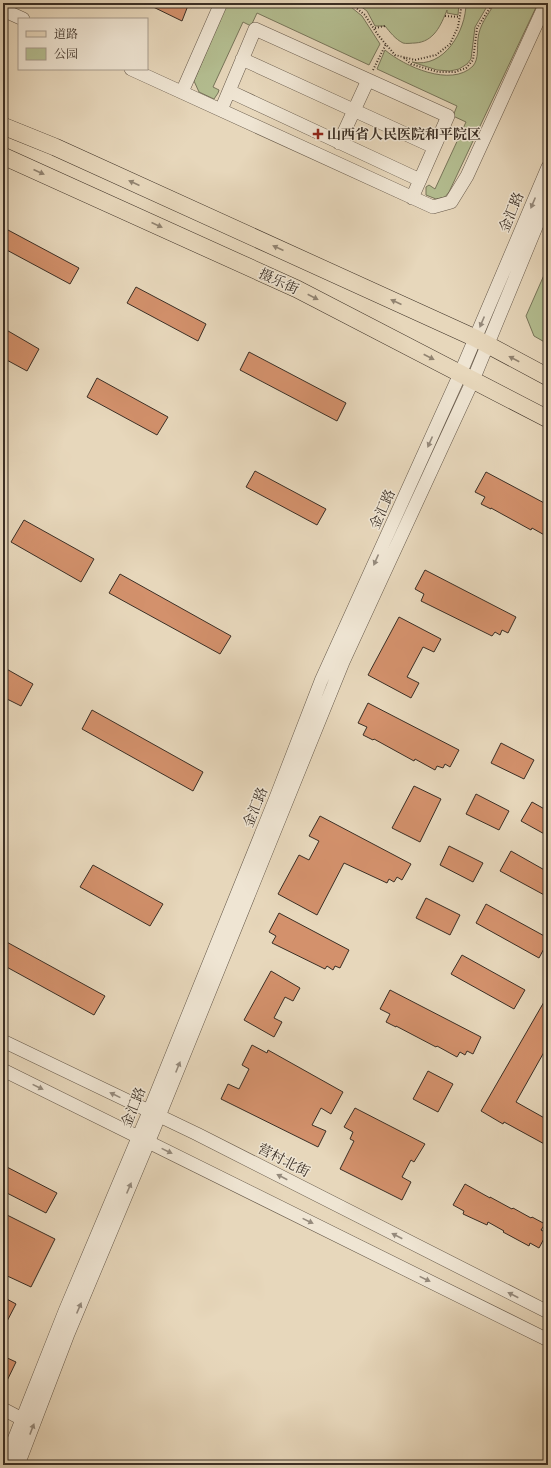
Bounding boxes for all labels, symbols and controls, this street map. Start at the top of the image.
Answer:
legend [18,18,148,70]
text: 道路 [54,27,78,42]
text: 公园 [54,47,78,62]
place label: 山西省人民医院和平院区 [327,126,481,144]
marker: 山西省人民医院和平院区 [312,128,324,140]
one-way arrow [33,169,45,175]
one-way arrow [129,180,140,186]
street label: 金汇路 [495,190,528,235]
one-way arrow [529,197,536,209]
one-way arrow [151,222,163,228]
one-way arrow [272,245,284,251]
street label: 摄乐街 [256,265,301,299]
one-way arrow [307,294,319,300]
one-way arrow [391,299,402,305]
one-way arrow [478,317,484,329]
one-way arrow [423,354,434,360]
one-way arrow [508,355,519,362]
one-way arrow [426,436,432,448]
street label: 金汇路 [366,487,400,532]
one-way arrow [373,554,379,566]
street label: 金汇路 [240,785,272,830]
one-way arrow [176,1061,182,1073]
one-way arrow [32,1084,44,1090]
street label: 金汇路 [118,1085,150,1130]
one-way arrow [109,1092,120,1098]
street label: 营村北街 [255,1140,313,1182]
one-way arrow [161,1148,173,1154]
one-way arrow [276,1174,287,1180]
one-way arrow [127,1181,133,1193]
one-way arrow [303,1218,314,1224]
one-way arrow [392,1233,403,1239]
one-way arrow [419,1276,431,1282]
one-way arrow [507,1292,519,1298]
one-way arrow [77,1301,83,1313]
one-way arrow [29,1422,35,1434]

